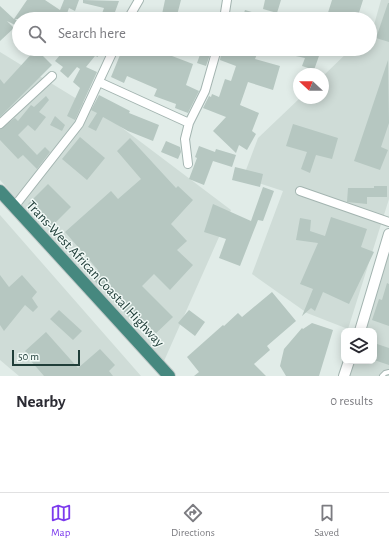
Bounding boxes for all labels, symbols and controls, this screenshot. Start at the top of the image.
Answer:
search box [12,12,377,56]
icon: search [26,23,48,45]
text: Search here [58,26,126,41]
north arrow [293,68,329,104]
street label: Trans-West African Coastal Highway [24,198,166,350]
map controls [341,328,377,364]
button: layers [341,328,377,364]
scale bar [12,348,80,367]
text: 50 m [18,351,39,362]
text: Nearby [16,393,66,410]
text: 0 results [330,395,373,408]
tab: Map [50,502,72,539]
tab: Directions [171,502,215,539]
tab: Saved [314,502,339,539]

